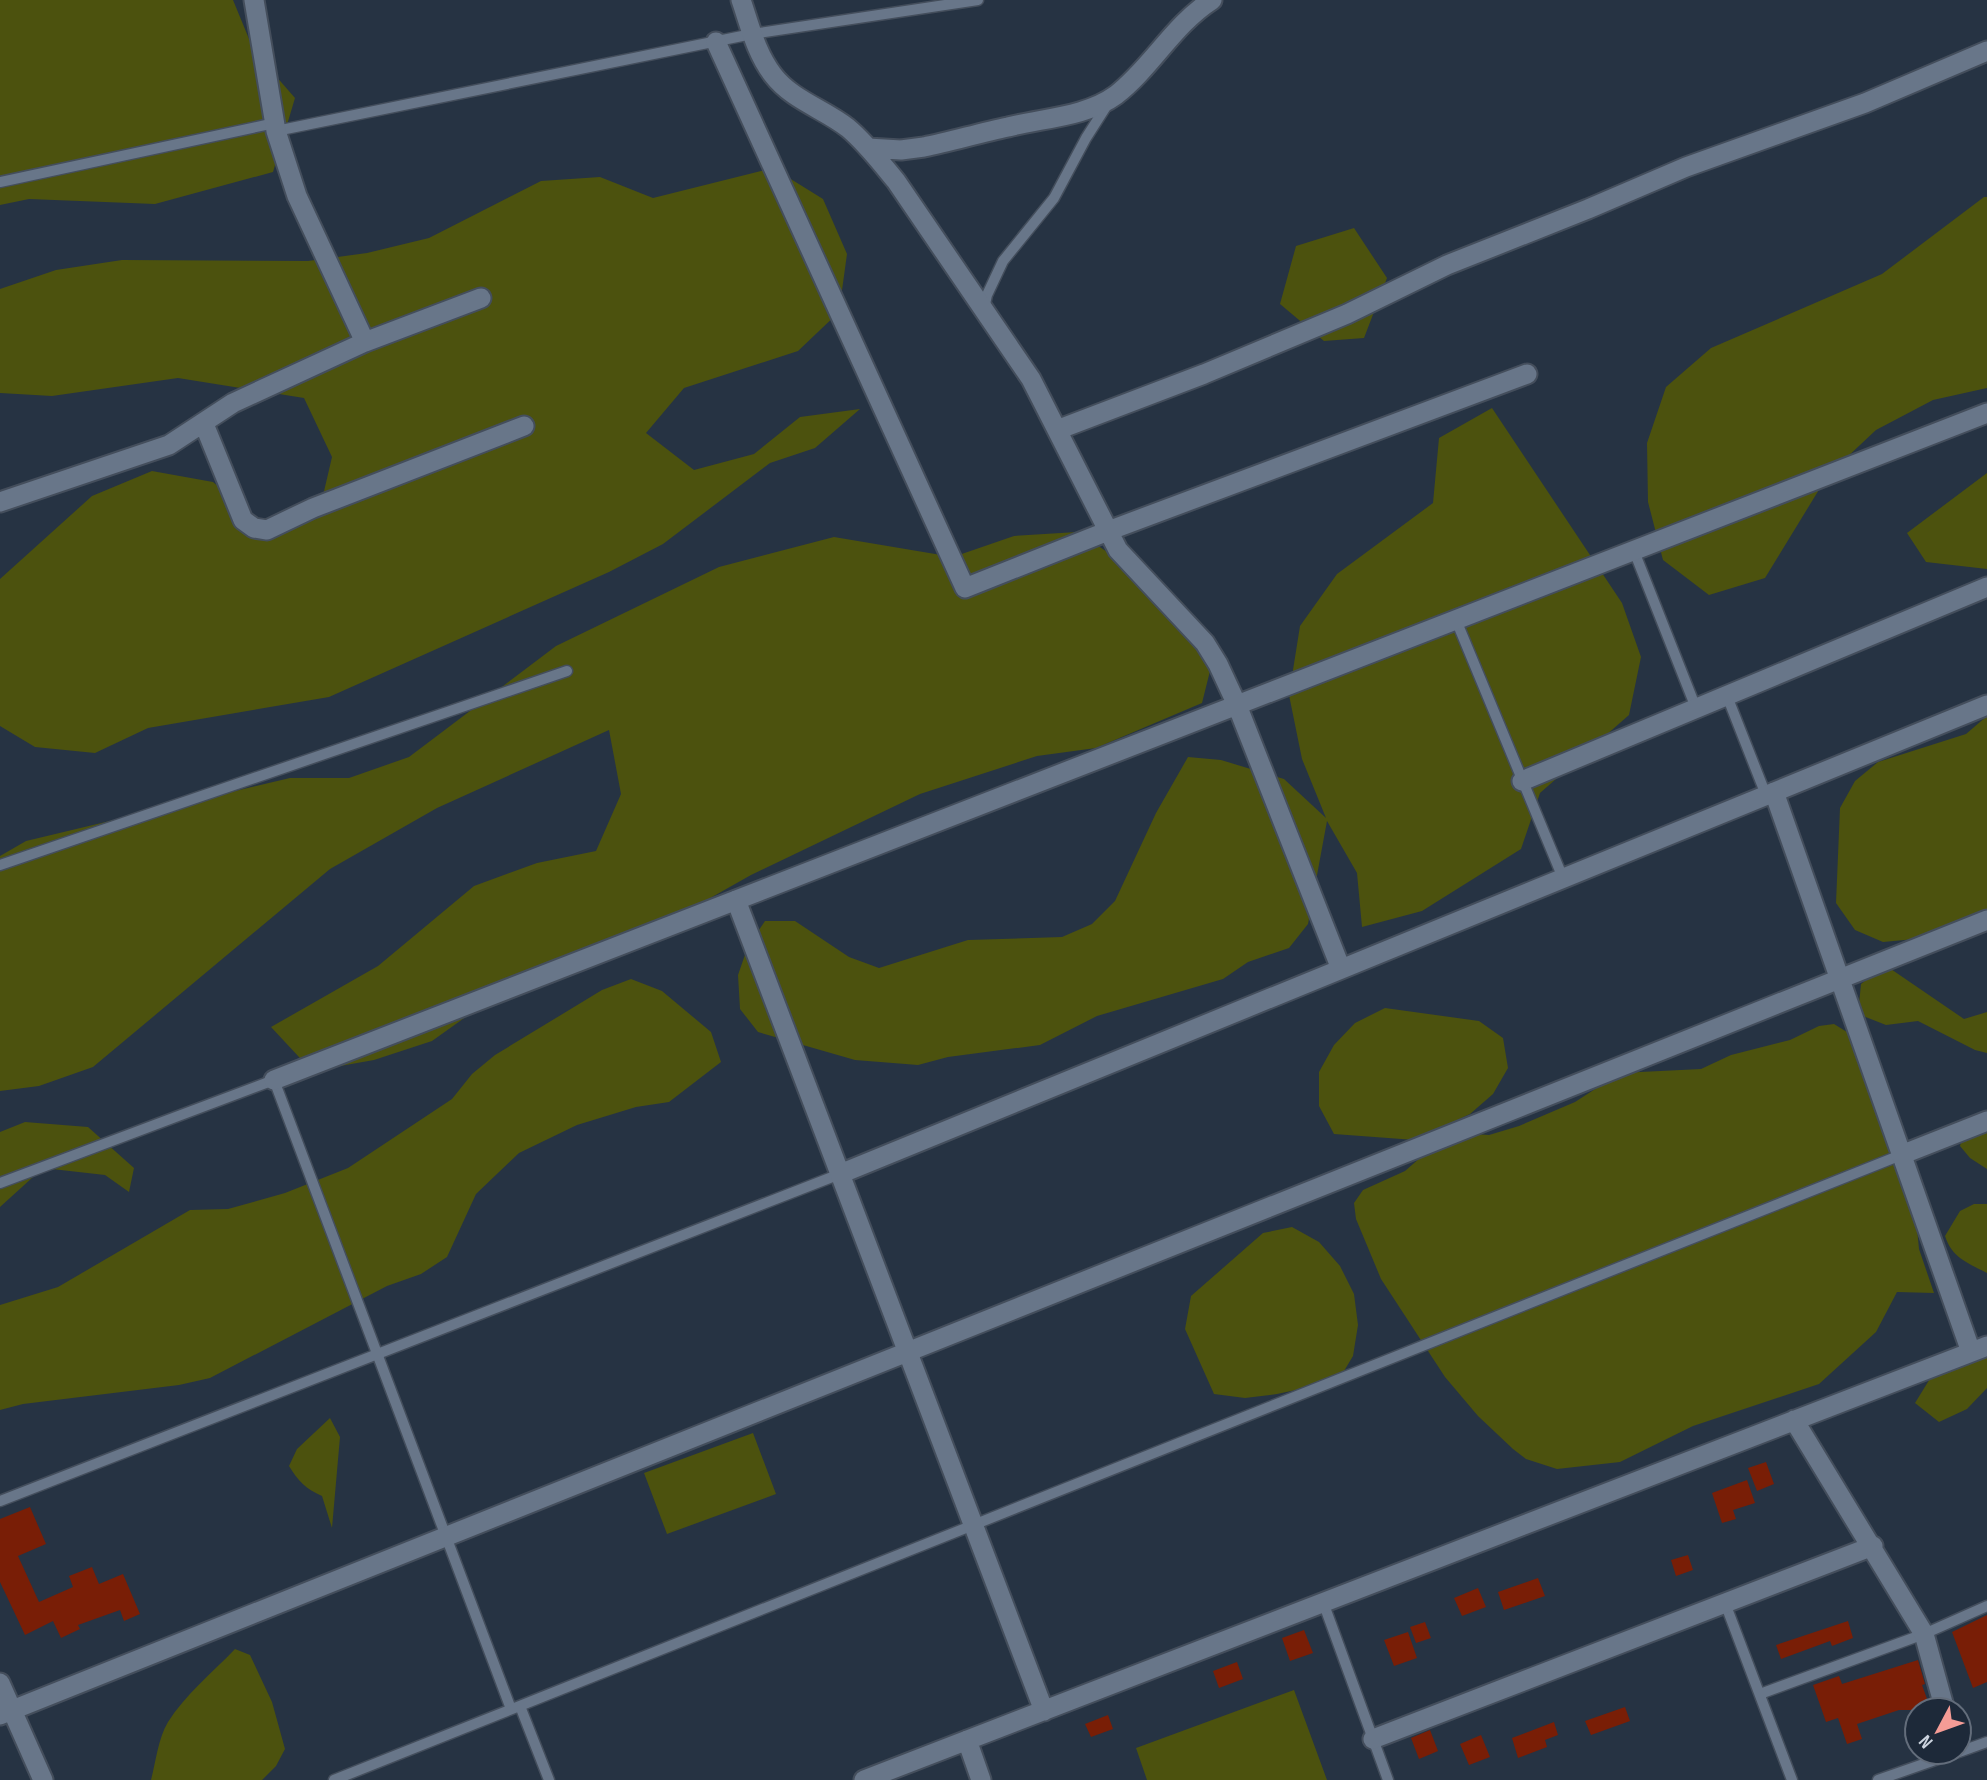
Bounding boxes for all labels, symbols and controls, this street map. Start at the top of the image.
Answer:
north arrow [1903,1696,1973,1766]
text: N [1914,1730,1938,1753]

